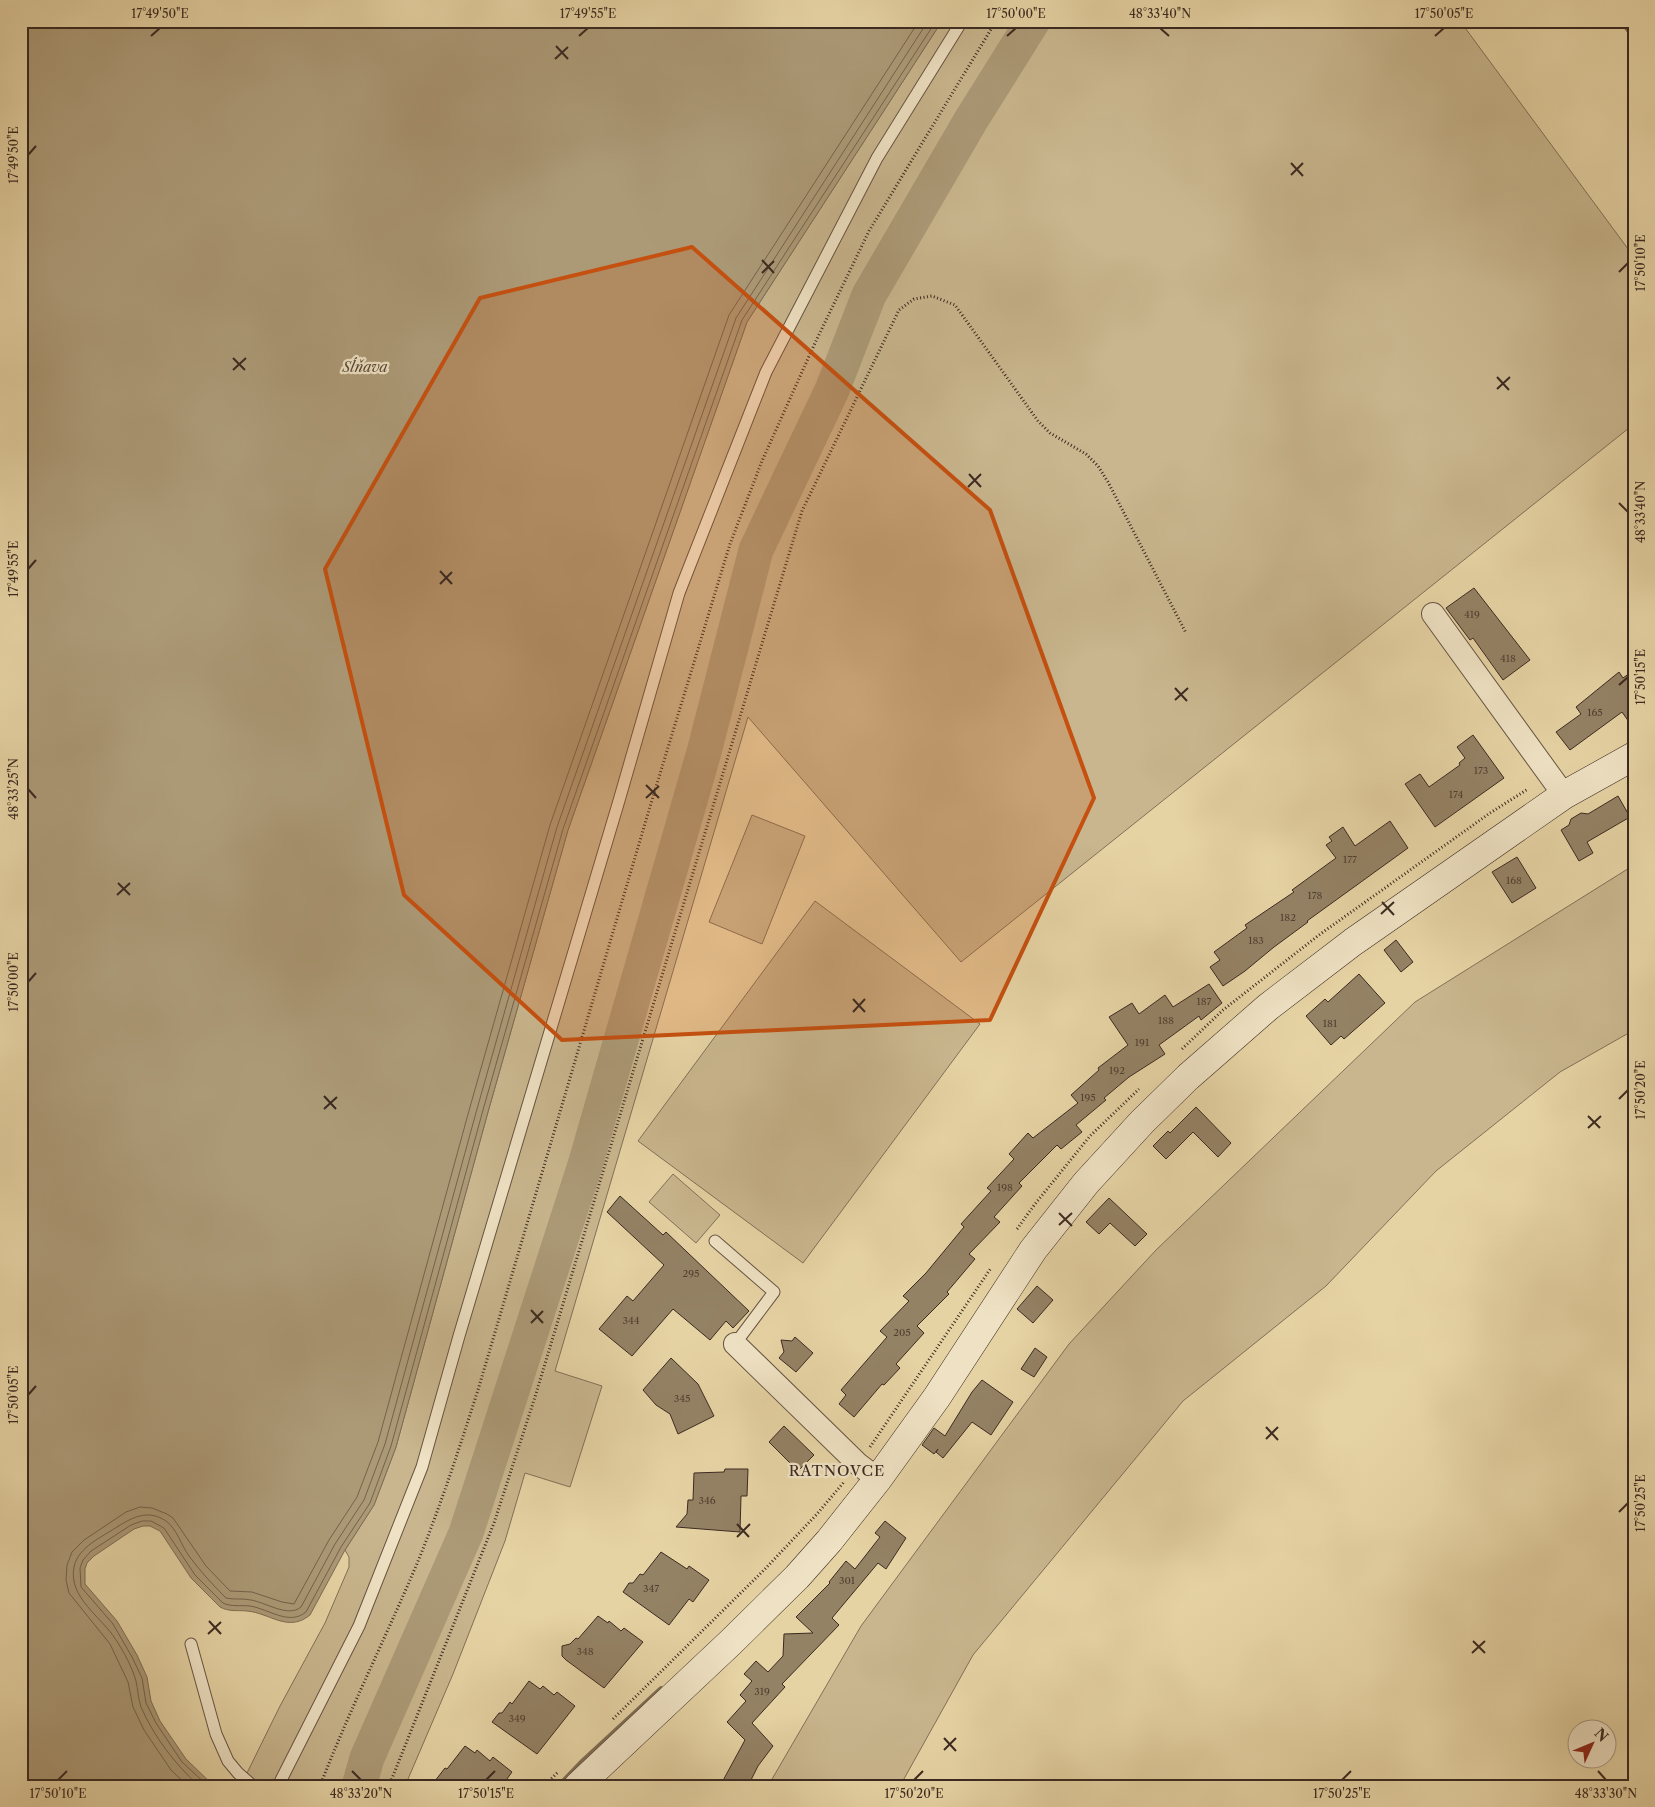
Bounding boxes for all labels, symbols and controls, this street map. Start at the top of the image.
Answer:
text: 17°49'50"E [131,6,189,21]
text: 17°49'55"E [560,6,616,21]
text: 17°50'00"E [986,6,1046,21]
text: 48°33'40"N [1129,6,1191,21]
text: 17°50'05"E [1415,6,1473,21]
text: 17°49'50"E [6,126,21,184]
text: 17°50'10"E [1633,235,1648,292]
water label: Sĺňava [341,357,388,376]
text: 48°33'40"N [1633,481,1648,543]
text: 17°49'55"E [6,541,21,597]
house number: 419 [1464,608,1480,621]
text: 17°50'15"E [1633,649,1648,705]
house number: 418 [1500,652,1516,665]
house number: 165 [1587,706,1603,719]
text: 48°33'25"N [6,758,21,820]
house number: 173 [1474,764,1488,777]
house number: 174 [1449,788,1464,801]
house number: 177 [1343,853,1357,866]
house number: 168 [1506,874,1522,887]
house number: 178 [1307,889,1323,902]
house number: 182 [1280,911,1296,924]
house number: 183 [1248,934,1264,947]
text: 17°50'00"E [6,952,21,1012]
house number: 187 [1196,995,1212,1008]
house number: 188 [1158,1014,1174,1027]
house number: 181 [1323,1017,1338,1030]
house number: 191 [1135,1036,1150,1049]
text: 17°50'20"E [1633,1061,1648,1119]
house number: 192 [1109,1064,1125,1077]
house number: 195 [1080,1091,1096,1104]
house number: 198 [997,1181,1013,1194]
house number: 295 [682,1267,700,1280]
house number: 344 [622,1314,640,1327]
house number: 205 [893,1326,911,1339]
text: 17°50'05"E [6,1366,21,1424]
house number: 345 [674,1392,690,1405]
district label: RATNOVCE [789,1461,885,1480]
text: 17°50'25"E [1633,1474,1648,1532]
house number: 346 [698,1494,716,1507]
house number: 301 [839,1574,856,1587]
house number: 347 [643,1582,659,1595]
house number: 348 [576,1645,594,1658]
house number: 319 [754,1685,770,1698]
house number: 349 [508,1712,526,1725]
north arrow [1568,1720,1618,1770]
text: N [1591,1724,1612,1746]
text: 17°50'10"E [30,1786,87,1801]
text: 48°33'20"N [330,1786,392,1801]
text: 17°50'15"E [458,1786,514,1801]
text: 17°50'20"E [885,1786,943,1801]
text: 17°50'25"E [1313,1786,1371,1801]
text: 48°33'30"N [1575,1786,1637,1801]

